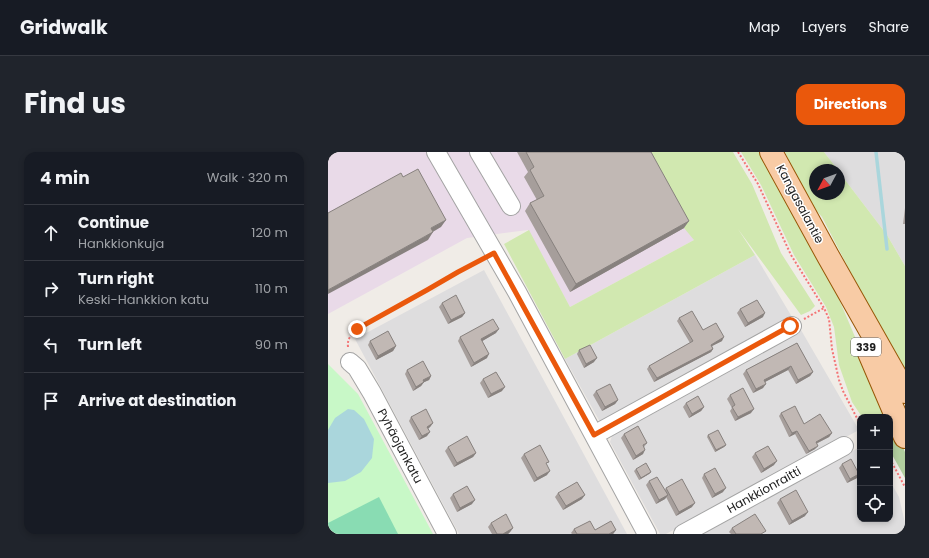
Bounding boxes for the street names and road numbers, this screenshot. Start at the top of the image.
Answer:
street label: Kangasalantie [772,161,828,246]
road number: 339 [851,338,881,356]
street label: Pyhäojankatu [374,405,427,486]
street label: Hankkionraitti [724,462,804,517]

